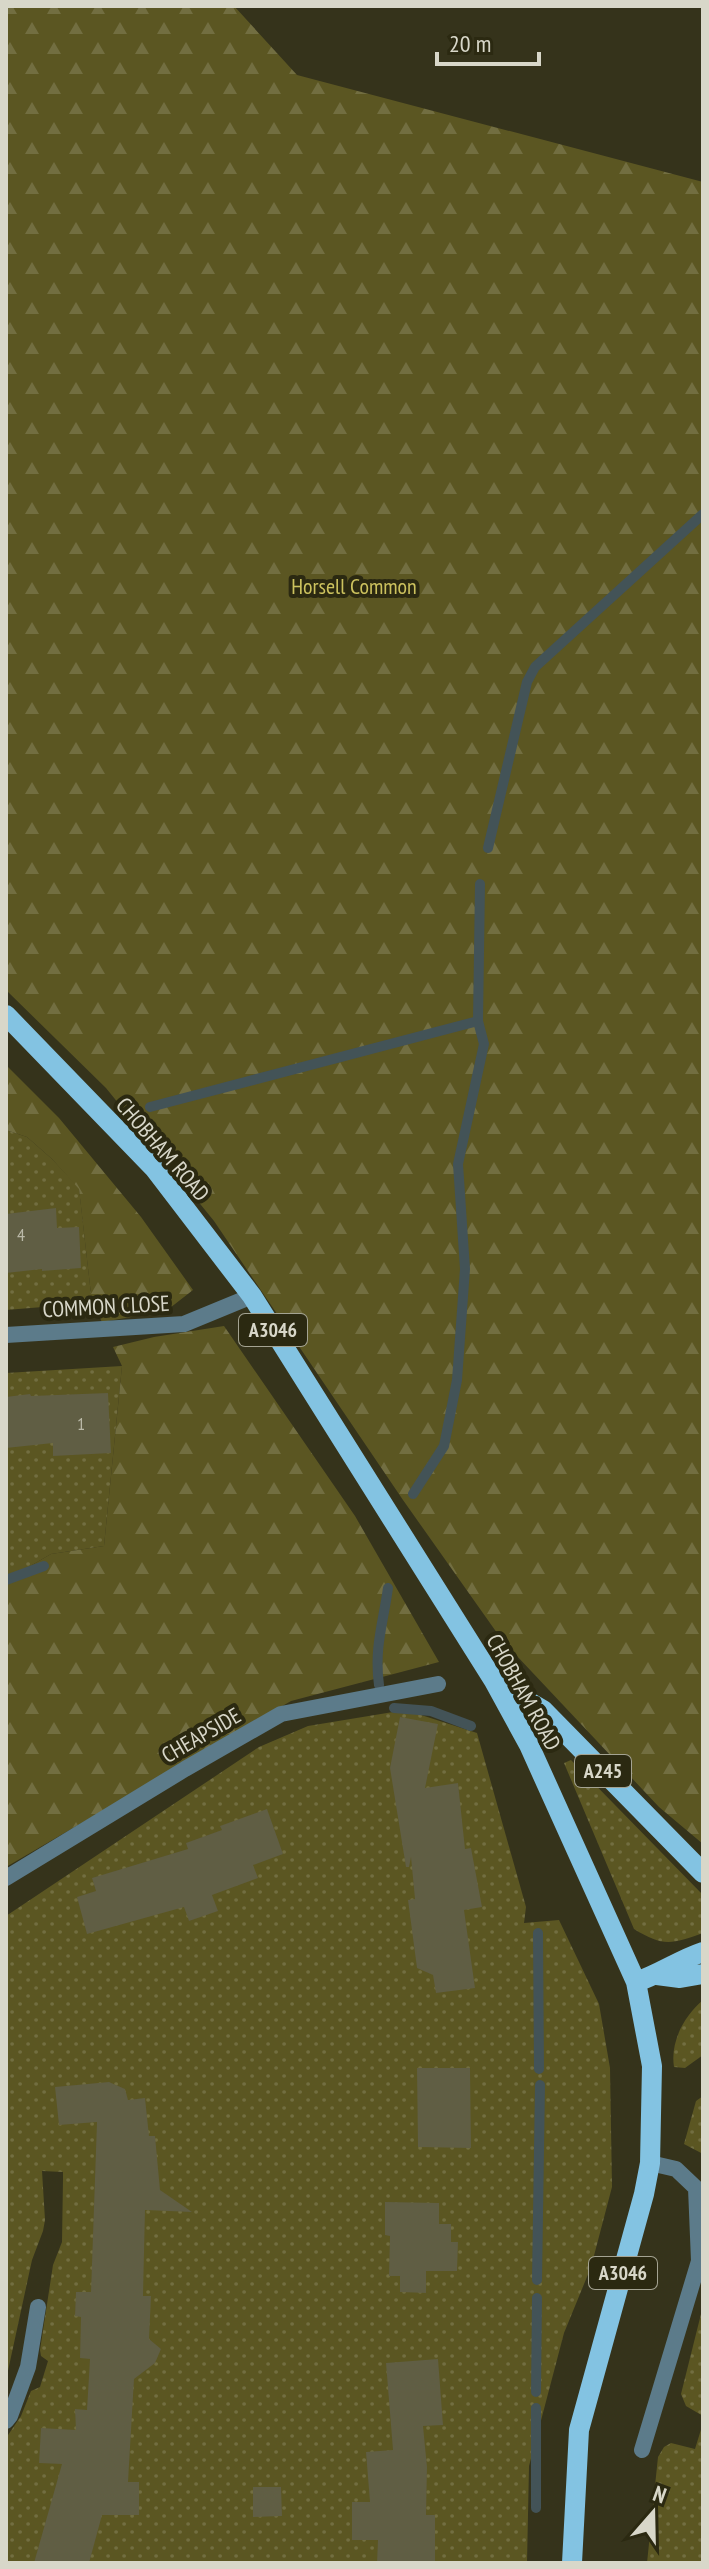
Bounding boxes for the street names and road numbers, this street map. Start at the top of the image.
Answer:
street label: CHOBHAM ROAD [110,1091,216,1207]
street label: COMMON CLOSE [42,1289,170,1323]
road number: A3046 [239,1314,307,1346]
street label: CHOBHAM ROAD [481,1629,567,1755]
street label: CHEAPSIDE [156,1701,246,1769]
road number: A245 [575,1755,631,1787]
road number: A3046 [589,2257,657,2289]

